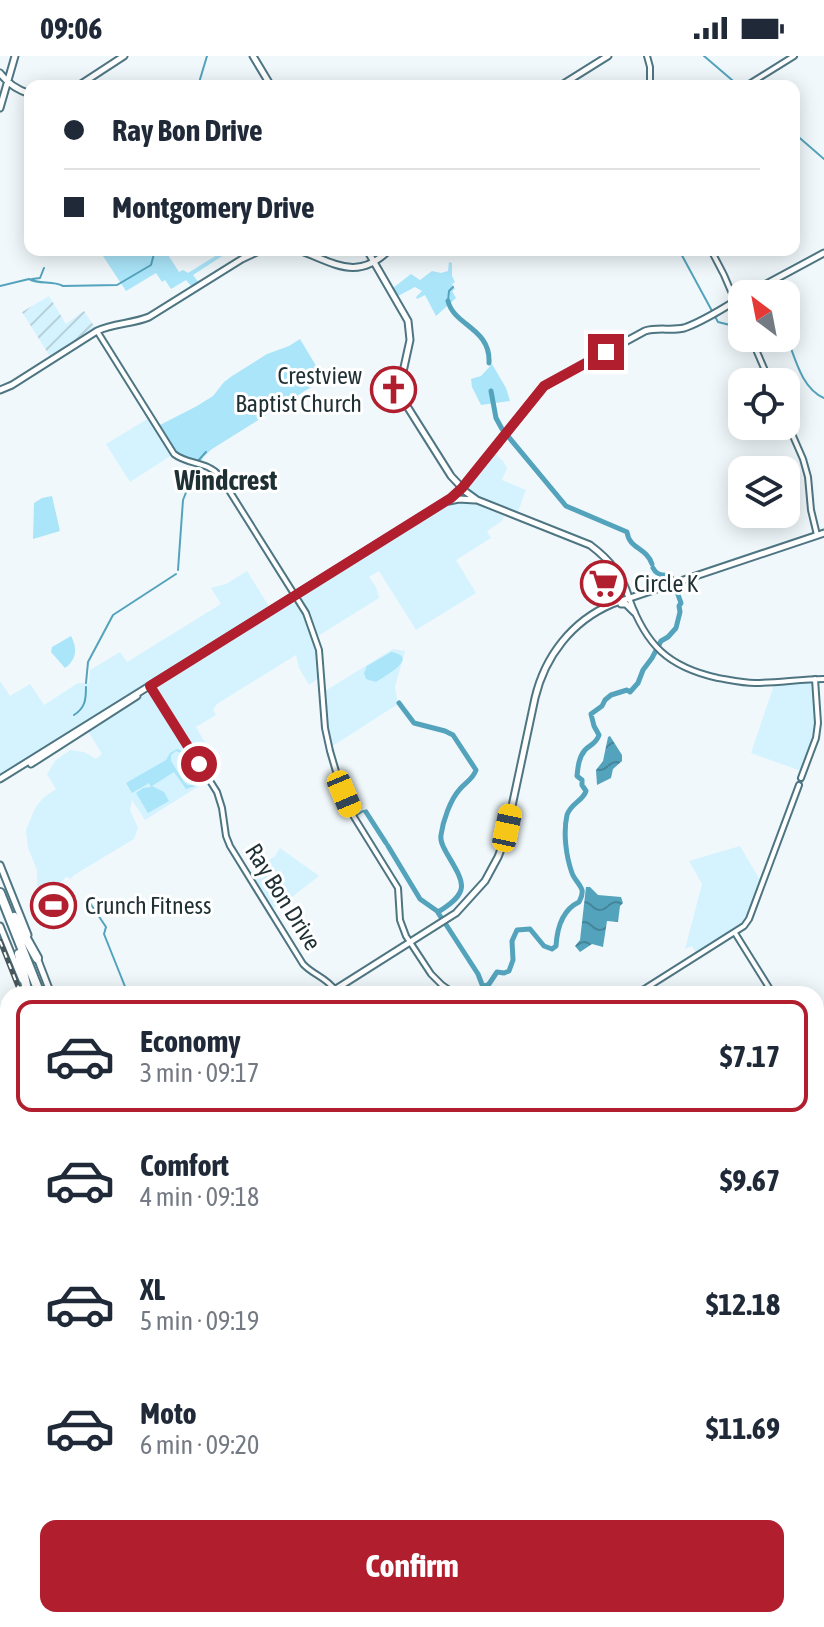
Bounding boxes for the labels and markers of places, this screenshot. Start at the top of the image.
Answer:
place label: Crestview Baptist Church [235,362,362,417]
church icon: Crestview Baptist Church [369,366,417,414]
supermarket icon: Circle K [579,560,627,608]
place label: Circle K [634,570,699,597]
sports icon: Crunch Fitness [30,882,78,930]
place label: Crunch Fitness [85,892,212,919]

